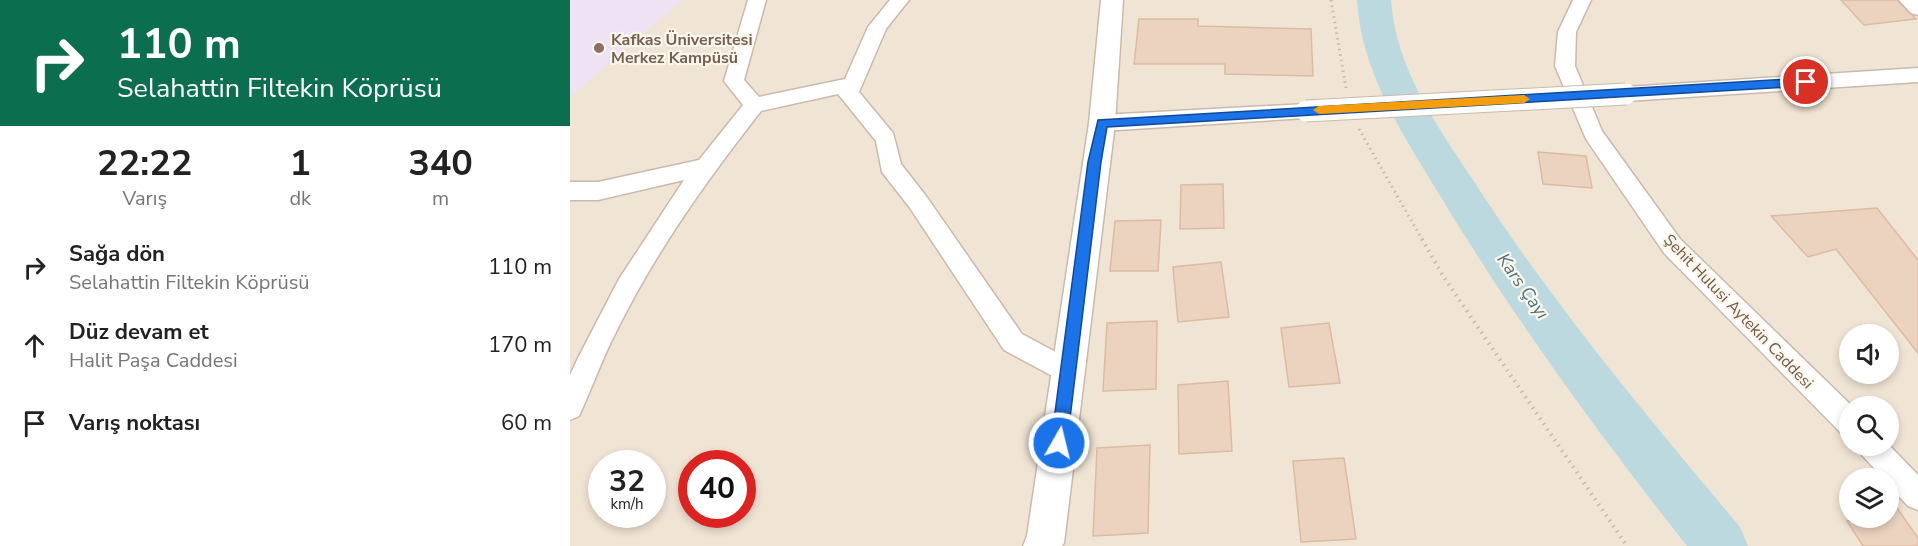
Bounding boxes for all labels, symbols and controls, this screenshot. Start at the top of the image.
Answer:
text: 110 m [117,16,241,73]
icon: right [18,24,96,102]
place label: Kafkas Üniversitesi Merkez Kampüsü [611,29,752,69]
marker: Kafkas Üniversitesi Merkez Kampüsü [592,41,606,55]
pin [1780,56,1831,107]
icon: arrive [1789,65,1822,98]
text: Selahattin Filtekin Köprüsü [117,70,442,107]
text: 22:22 [97,139,192,188]
text: 1 [289,139,311,188]
text: 340 [408,139,473,188]
text: Varış [122,185,167,212]
text: dk [289,185,311,212]
text: m [432,185,449,212]
street label: Şehit Hulusi Aytekin Caddesi [1658,229,1818,394]
text: Sağa dön [69,239,165,269]
water label: Kars Çayı [1492,248,1554,324]
icon: right [18,251,51,284]
text: 110 m [488,252,552,282]
text: Selahattin Filtekin Köprüsü [69,269,310,296]
text: Düz devam et [69,317,209,347]
map controls [1839,324,1899,528]
button: sound [1839,324,1899,384]
icon: ahead [18,329,51,362]
text: 170 m [488,330,552,360]
text: Halit Paşa Caddesi [69,347,238,374]
button: search [1839,396,1899,456]
icon: arrive [18,407,51,440]
text: Varış noktası [69,408,200,438]
text: 60 m [501,408,552,438]
position arrow [1027,411,1091,475]
speed limit sign: 40 [678,450,756,528]
text: 32 [609,461,645,502]
button: layers [1839,468,1899,528]
text: km/h [610,494,644,514]

